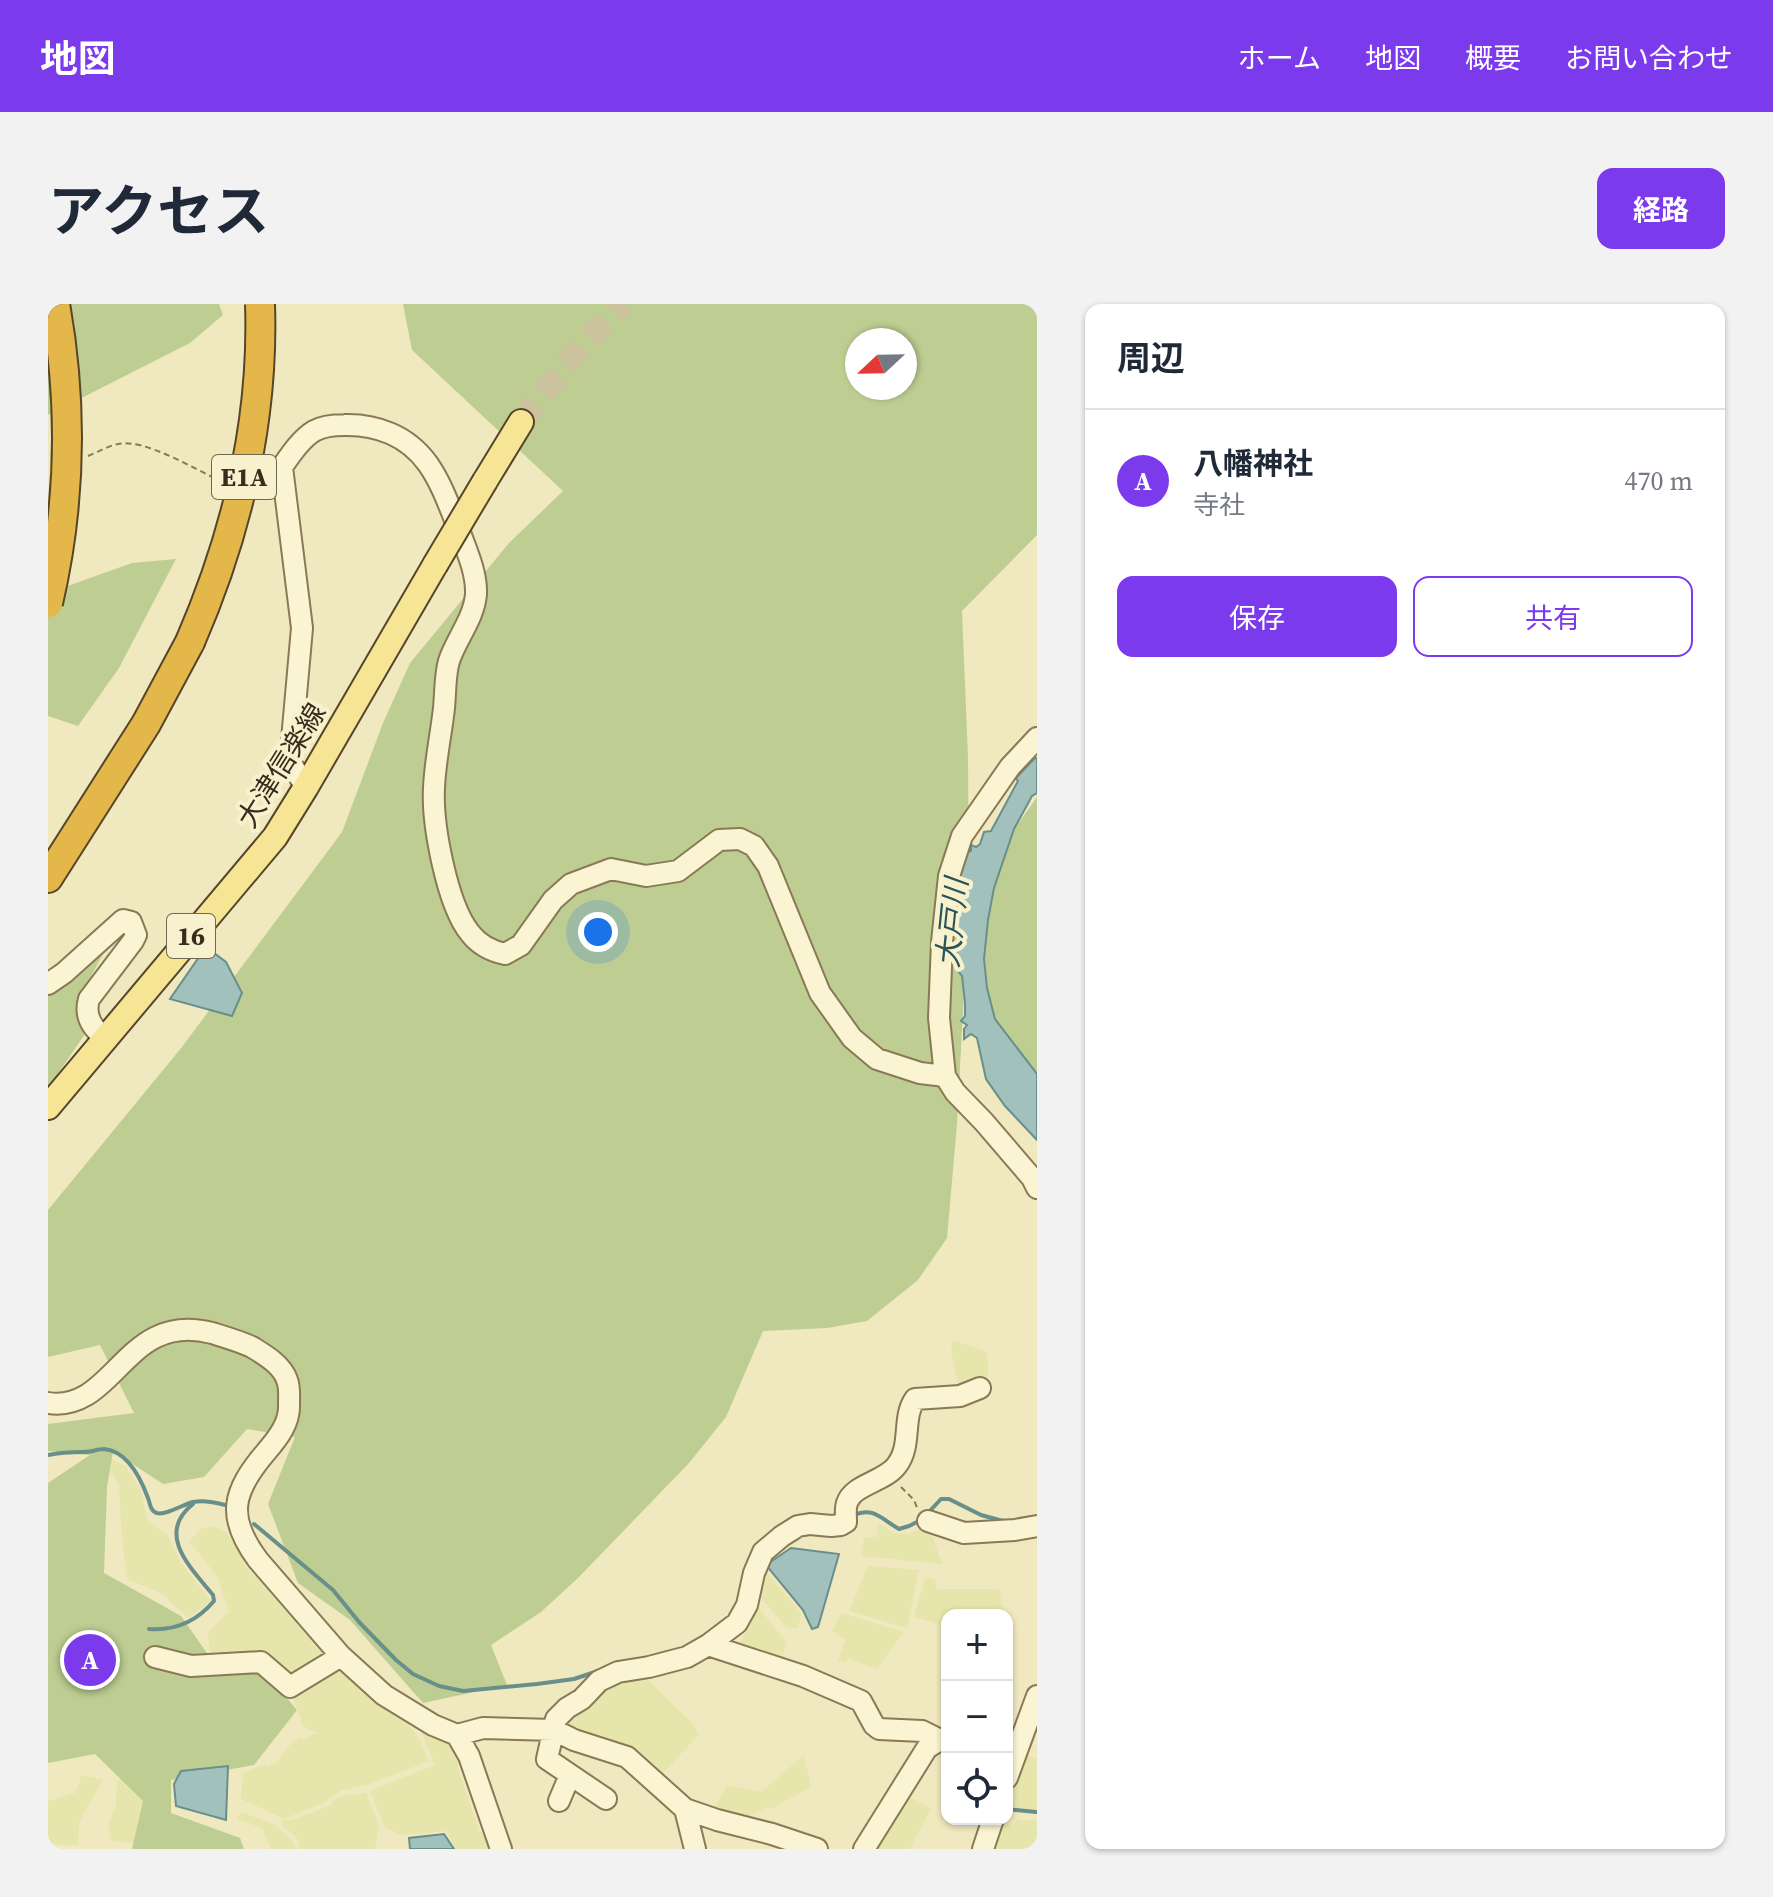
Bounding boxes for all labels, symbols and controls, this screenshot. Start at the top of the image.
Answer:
text: 地図 [40,33,116,85]
text: ホーム [1238,39,1321,77]
text: 地図 [1365,39,1421,77]
text: 概要 [1465,39,1521,77]
text: お問い合わせ [1565,39,1733,77]
button: 経路 [1597,168,1725,249]
text: アクセス [48,173,269,250]
north arrow [845,328,917,400]
text: 周辺 [1117,335,1185,381]
text: 八幡神社 [1193,443,1313,484]
road number: E1A [212,455,276,499]
text: A [1134,463,1152,499]
text: 470 m [1625,463,1693,499]
text: 寺社 [1193,487,1245,523]
button: 保存 [1117,576,1397,657]
button: 共有 [1413,576,1693,657]
street label: 大津信楽線 [228,696,334,834]
water label: 大戸川 [927,873,977,970]
your location [578,912,618,952]
road number: 16 [167,914,215,958]
map controls [941,1609,1013,1825]
button: + [941,1609,1013,1681]
pin: A [64,1630,116,1690]
button: − [941,1681,1013,1753]
button: locate [941,1753,1013,1825]

